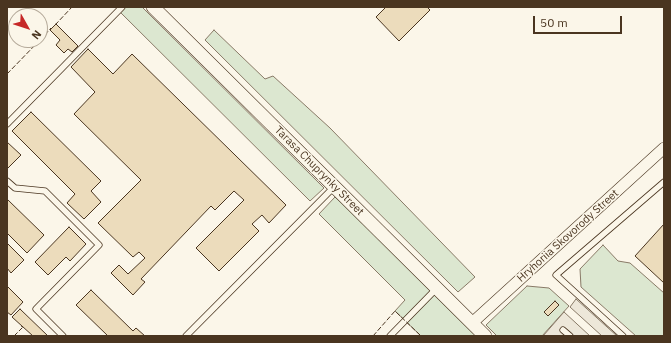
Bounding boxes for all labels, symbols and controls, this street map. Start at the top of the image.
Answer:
north arrow [8,8,48,48]
scale bar [535,8,624,34]
text: 50 m [540,15,568,30]
text: N [29,27,44,42]
street label: Tarasa Chuprynky Street [272,124,366,218]
street label: Hryhoriia Skovorody Street [514,187,622,285]

